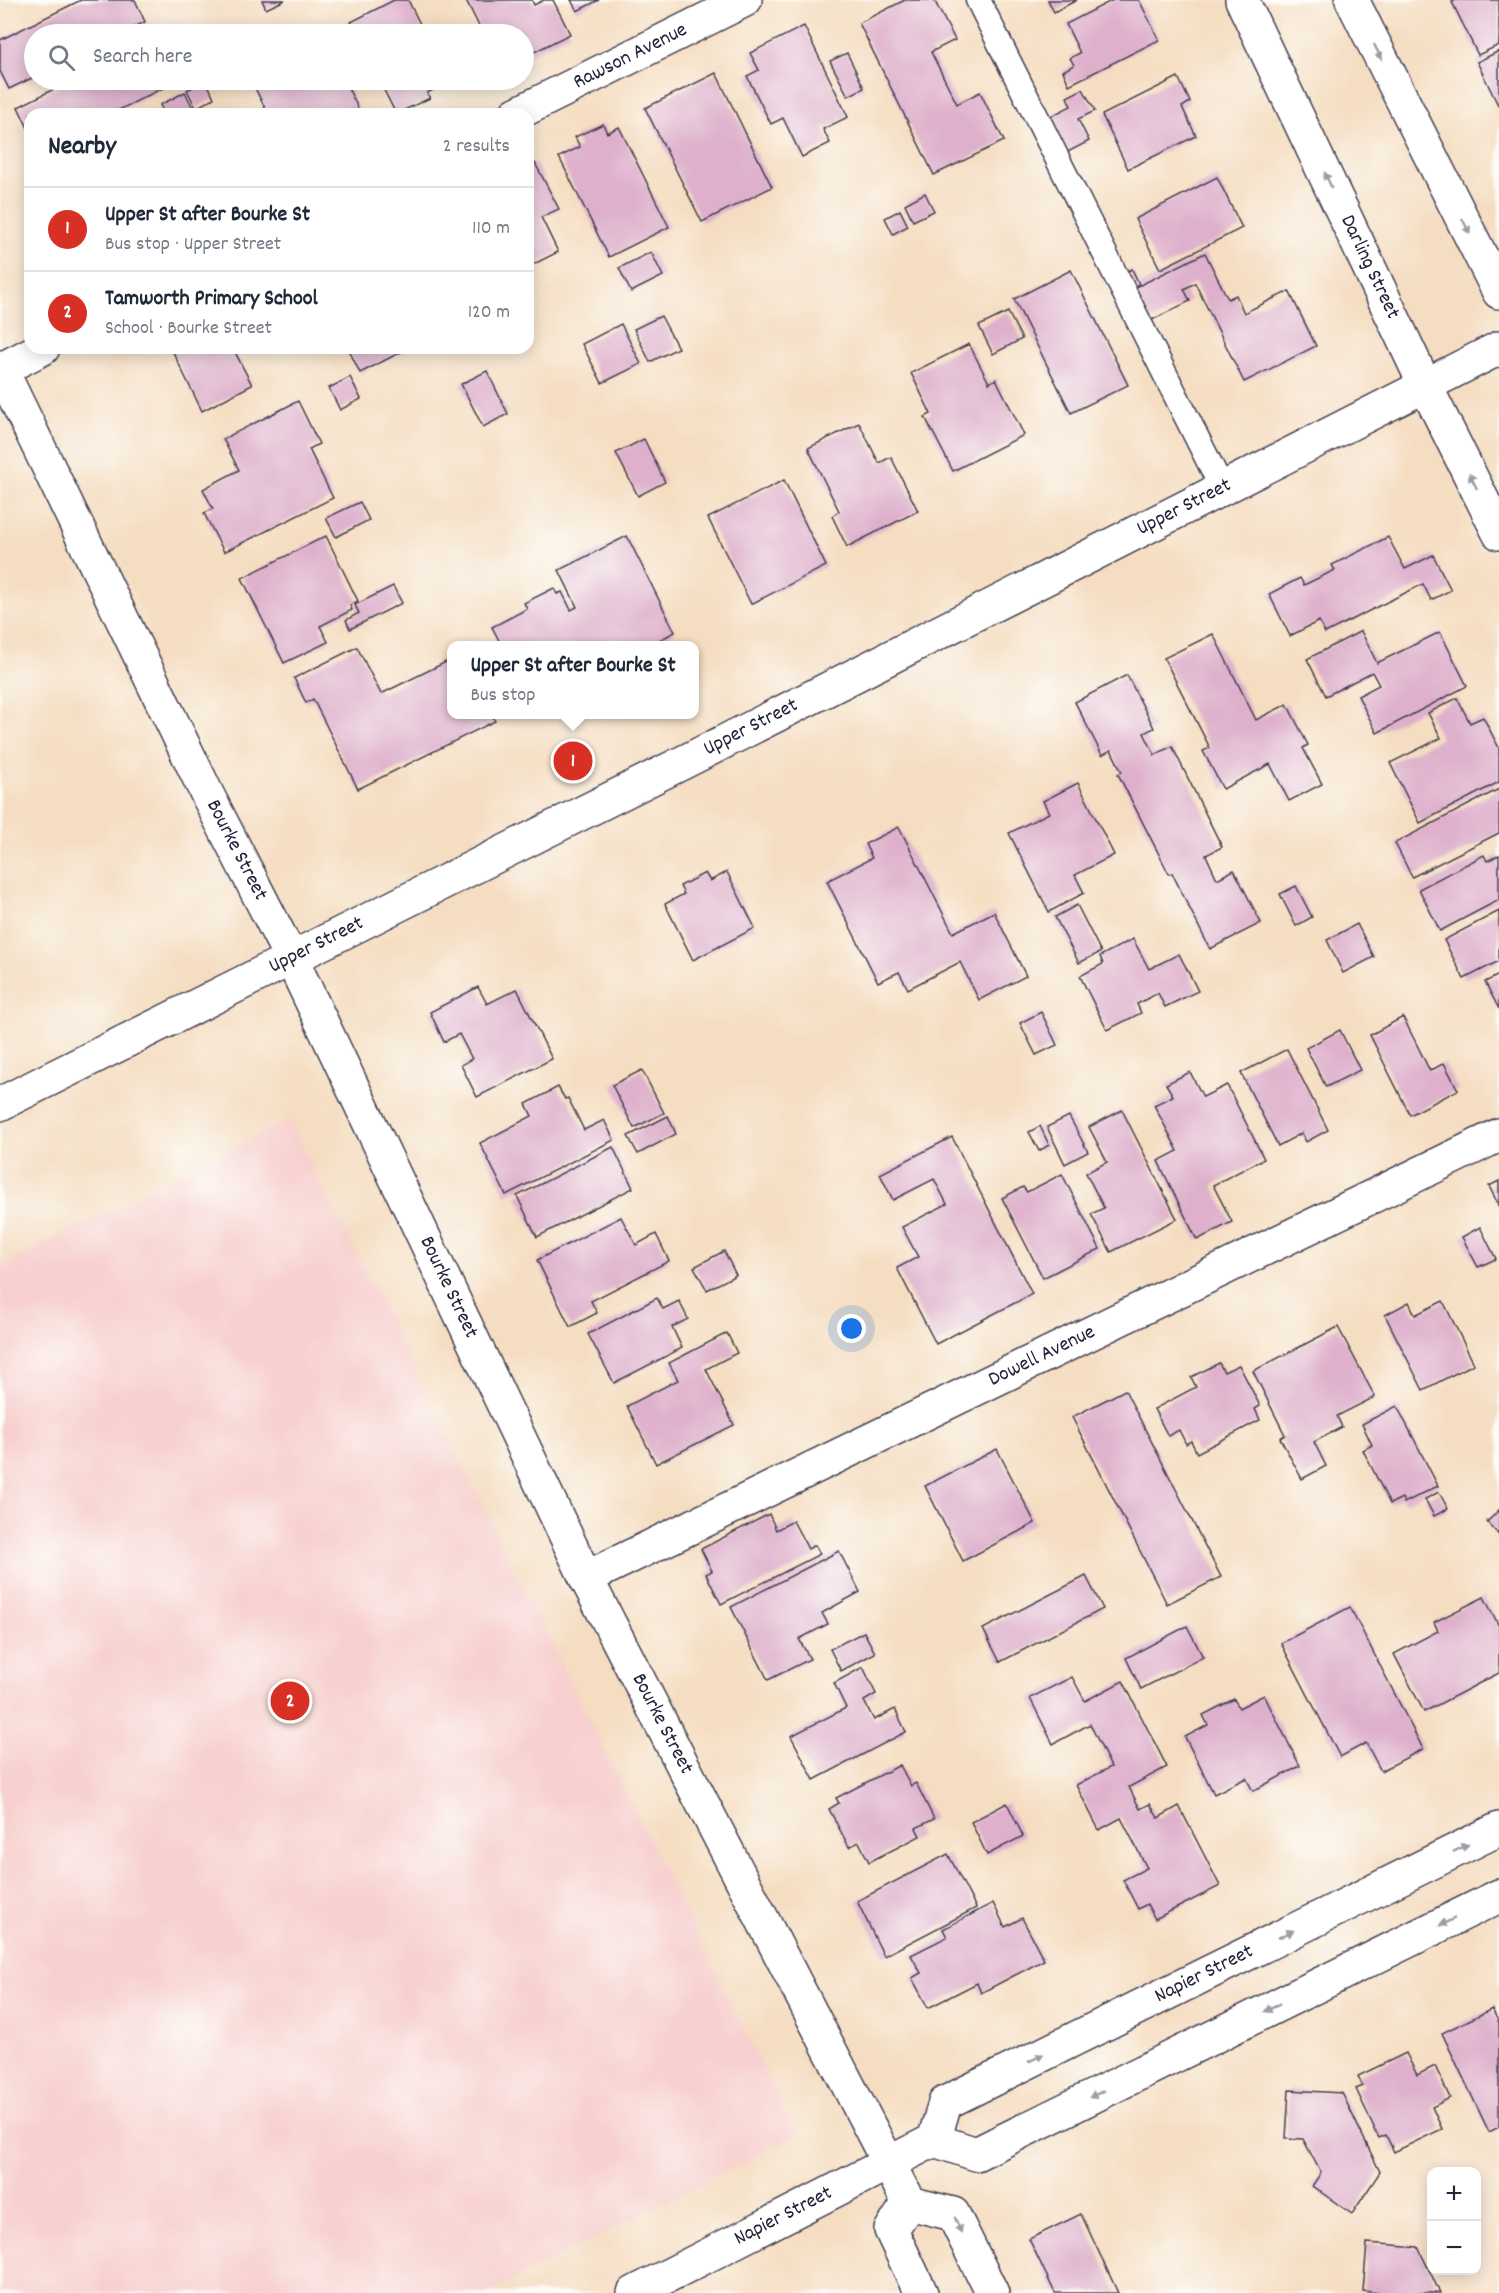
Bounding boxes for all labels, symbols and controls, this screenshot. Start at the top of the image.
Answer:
street label: Rawson Avenue [568,16,693,98]
search box [24,24,534,90]
icon: search [45,41,78,74]
text: Search here [93,42,192,73]
one-way arrow [1374,44,1383,61]
text: Nearby [48,129,116,166]
text: 2 results [443,133,510,161]
one-way arrow [1323,172,1332,189]
text: Upper St after Bourke St [105,200,310,231]
street label: Darling Street [1331,210,1407,325]
text: 1 [65,215,70,243]
text: 110 m [472,215,510,243]
one-way arrow [1461,218,1471,235]
text: Bus stop · Upper Street [105,231,281,259]
text: Tamworth Primary School [105,284,318,315]
text: 2 [63,299,72,327]
text: 120 m [468,299,510,327]
text: School · Bourke Street [105,315,272,343]
street label: Upper Street [1132,471,1237,544]
one-way arrow [1468,472,1477,489]
popup [447,641,699,719]
text: Upper St after Bourke St [470,651,676,682]
text: Bus stop [470,682,535,710]
street label: Upper Street [699,691,804,765]
pin: 1 [554,738,592,783]
street label: Bourke Street [198,795,274,906]
street label: Upper Street [264,909,369,982]
street label: Bourke Street [411,1232,485,1344]
your location [837,1314,866,1343]
street label: Dowell Avenue [984,1318,1101,1395]
street label: Bourke Street [623,1669,700,1780]
pin: 2 [270,1678,310,1724]
one-way arrow [1452,1843,1469,1852]
one-way arrow [1438,1917,1455,1926]
one-way arrow [1277,1930,1295,1940]
street label: Napier Street [1150,1937,1259,2012]
one-way arrow [1263,2003,1280,2013]
one-way arrow [1028,2053,1045,2063]
one-way arrow [1088,2090,1105,2099]
map controls [1427,2167,1481,2275]
button: + [1427,2167,1481,2221]
street label: Napier Street [729,2179,838,2254]
one-way arrow [954,2217,963,2234]
button: − [1427,2221,1481,2275]

